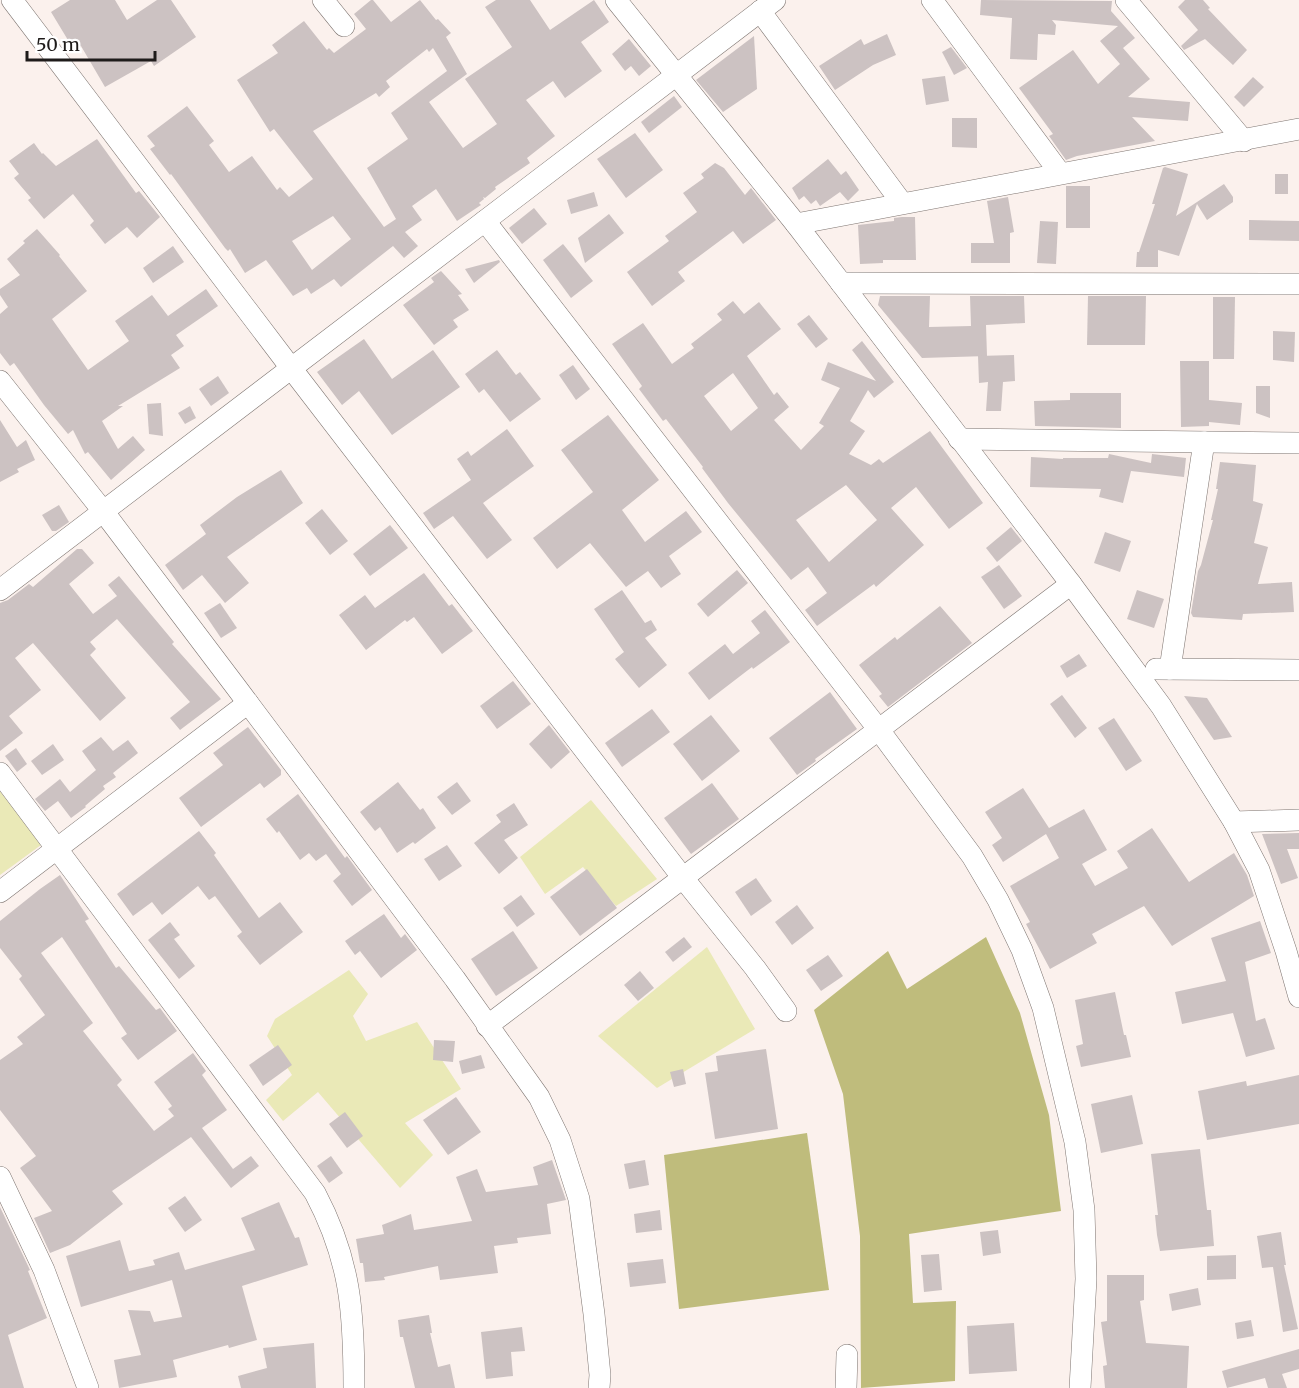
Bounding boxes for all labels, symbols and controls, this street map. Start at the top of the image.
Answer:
scale bar [27,24,154,62]
text: 50 m [36,33,80,56]

